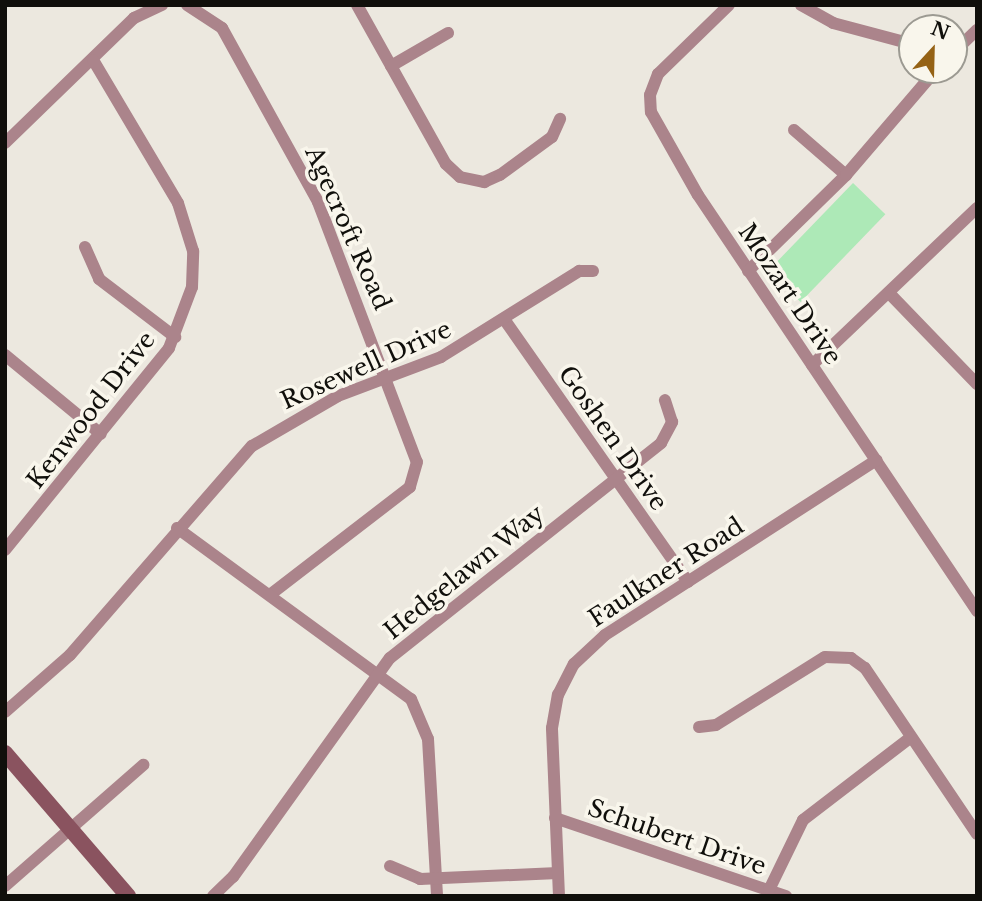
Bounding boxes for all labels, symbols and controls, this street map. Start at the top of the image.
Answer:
north arrow [898,14,968,84]
text: N [928,17,953,45]
street label: Agecroft Road [299,142,397,314]
street label: Mozart Drive [732,218,848,370]
street label: Rosewell Drive [276,315,456,415]
street label: Kenwood Drive [21,326,161,494]
street label: Goshen Drive [553,360,673,516]
street label: Hedgelawn Way [378,498,550,646]
street label: Faulkner Road [583,511,749,633]
street label: Schubert Drive [584,793,770,881]

